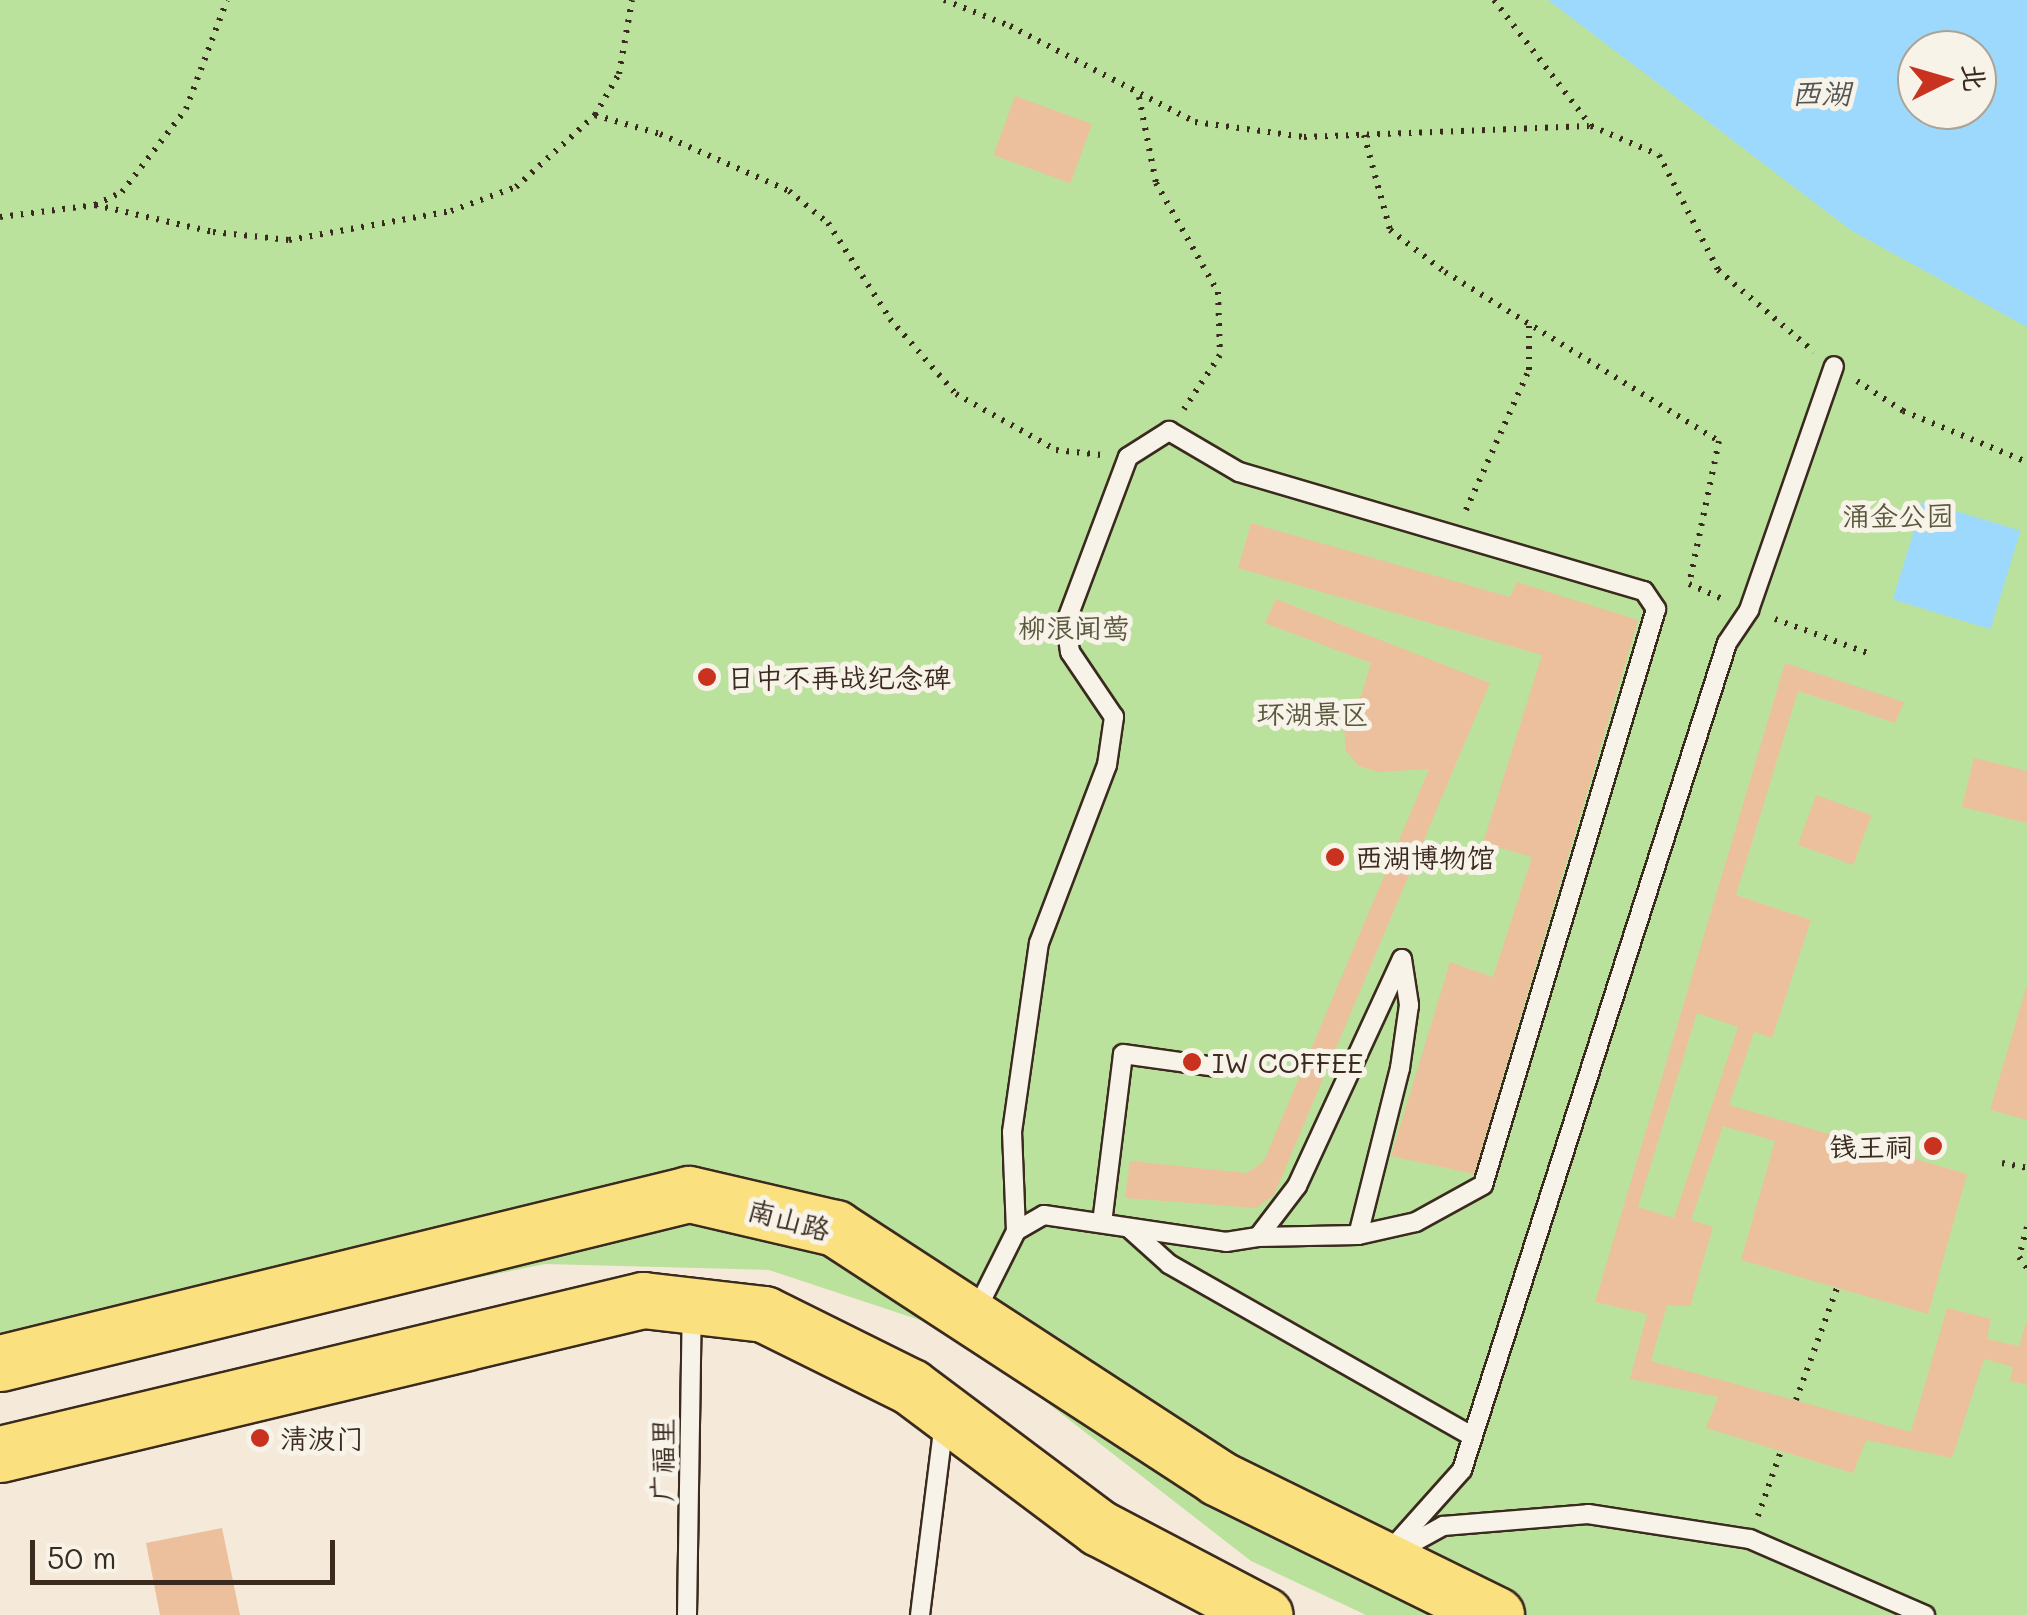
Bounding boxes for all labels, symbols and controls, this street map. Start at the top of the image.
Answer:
north arrow [1897,30,1997,130]
text: 北 [1956,62,1994,93]
water label: 西湖 [1791,74,1851,110]
park label: 涌金公园 [1842,498,1954,532]
park label: 柳浪闻莺 [1018,610,1130,644]
place label: 日中不再战纪念碑 [727,660,951,694]
marker: 日中不再战纪念碑 [696,666,718,688]
park label: 环湖景区 [1257,696,1369,730]
place label: 西湖博物馆 [1355,840,1495,874]
marker: 西湖博物馆 [1324,846,1346,868]
place label: IW COFFEE [1212,1045,1363,1079]
marker: IW COFFEE [1181,1051,1203,1073]
place label: 钱王祠 [1829,1129,1913,1163]
marker: 钱王祠 [1922,1135,1944,1157]
street label: 南山路 [744,1192,834,1246]
street label: 广福里 [644,1418,680,1502]
place label: 清波门 [280,1421,364,1455]
marker: 清波门 [249,1427,271,1449]
scale bar [35,1520,340,1582]
text: 50 m [47,1537,117,1577]

